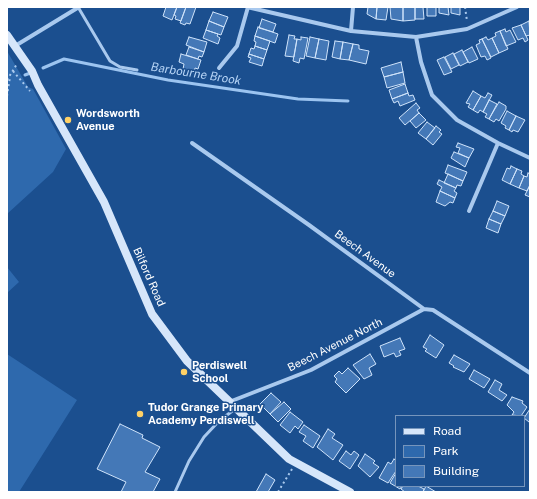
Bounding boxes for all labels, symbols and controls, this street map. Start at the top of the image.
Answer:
water label: Barbourne Brook [150,60,242,88]
place label: Wordsworth Avenue [76,107,140,133]
marker: Wordsworth Avenue [63,115,73,125]
street label: Beech Avenue [332,227,398,281]
street label: Bilford Road [130,245,168,309]
street label: Beech Avenue North [285,315,385,375]
place label: Perdiswell School [192,359,247,385]
marker: Perdiswell School [179,367,189,377]
place label: Tudor Grange Primary Academy Perdiswell [148,401,263,427]
marker: Tudor Grange Primary Academy Perdiswell [135,409,145,419]
legend [395,415,525,487]
text: Road [433,424,461,438]
text: Park [433,444,459,458]
text: Building [433,464,479,478]

